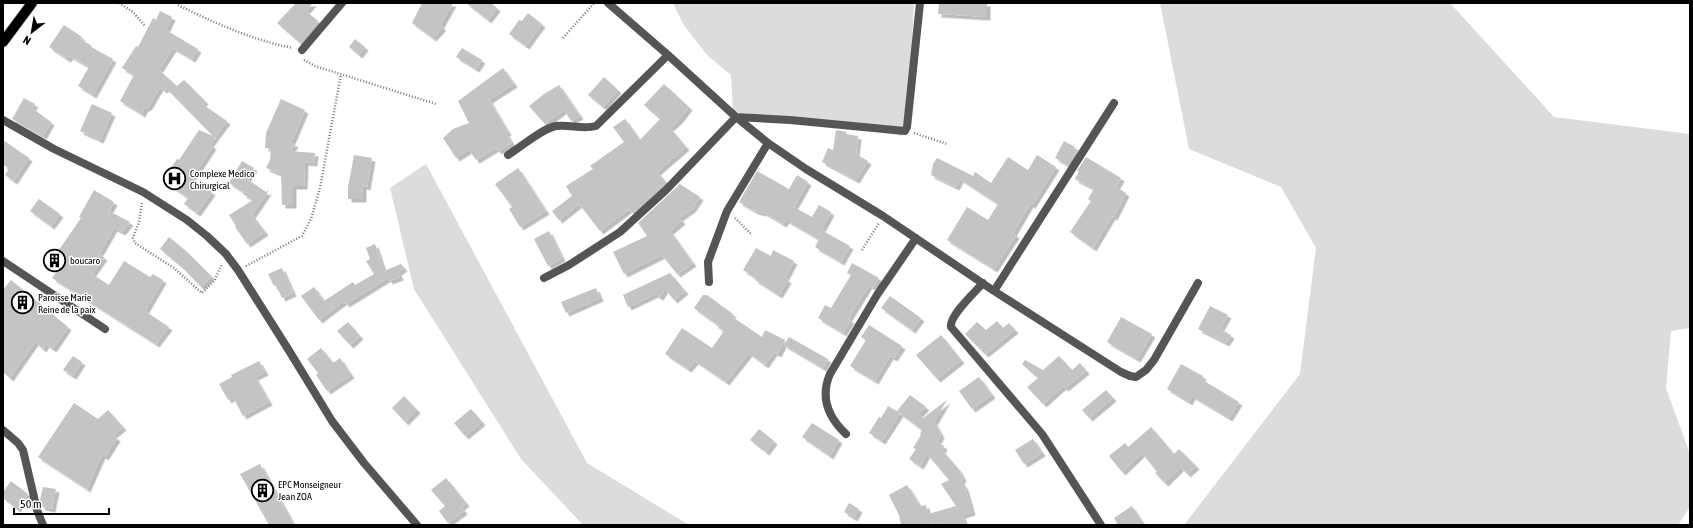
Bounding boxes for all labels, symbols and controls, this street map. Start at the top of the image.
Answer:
north arrow [12,12,52,52]
text: N [21,34,33,47]
hospital icon: Complexe Medico Chirurgical [161,166,187,192]
place label: Complexe Medico Chirurgical [190,168,255,191]
building icon: boucaro [42,247,68,273]
place label: boucaro [70,255,101,266]
building icon: Paroisse Marie Reine de la paix [9,290,35,316]
place label: Paroisse Marie Reine de la paix [38,292,96,315]
building icon: EPC Monseigneur Jean ZOA [249,477,275,503]
place label: EPC Monseigneur Jean ZOA [278,479,342,502]
scale bar [14,490,109,516]
text: 50 m [20,497,42,511]

